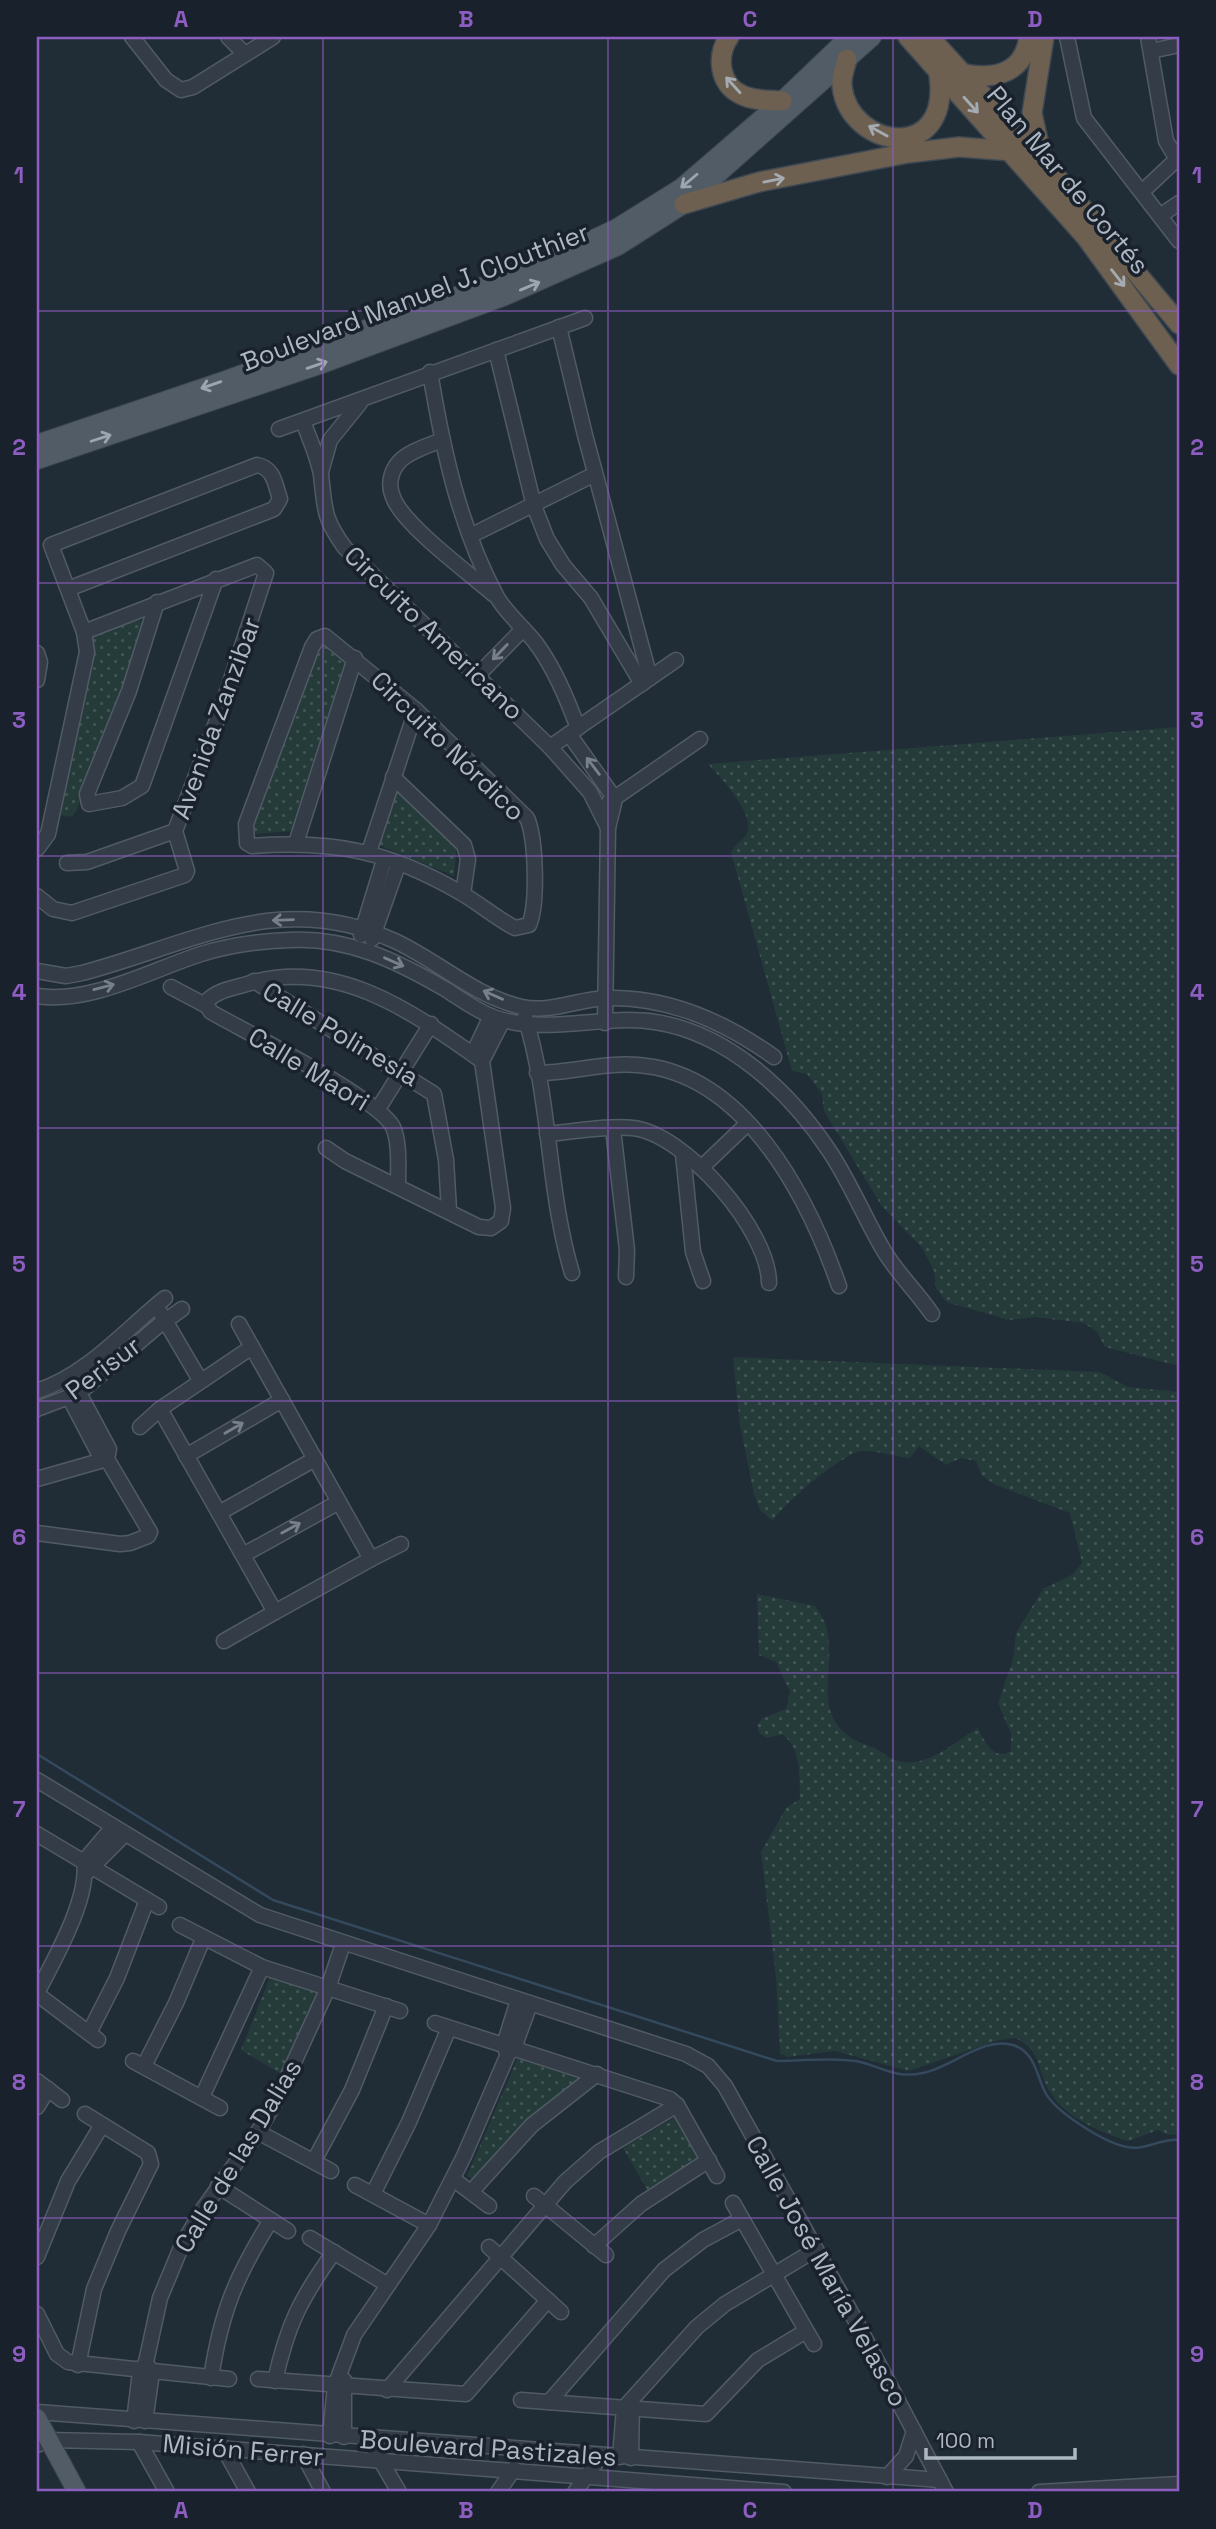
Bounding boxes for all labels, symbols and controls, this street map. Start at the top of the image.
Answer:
text: A [174,4,189,34]
text: B [458,4,474,34]
text: C [743,4,757,34]
text: D [1027,4,1043,34]
one-way arrow [725,77,742,95]
street label: Plan Mar de Cortés [979,79,1157,281]
one-way arrow [962,96,979,113]
one-way arrow [869,124,889,138]
text: 1 [14,160,24,190]
text: 1 [1192,160,1202,190]
one-way arrow [762,172,785,186]
one-way arrow [681,173,699,189]
street label: Boulevard Manuel J. Clouthier [236,215,594,379]
one-way arrow [1110,269,1126,287]
one-way arrow [519,278,540,291]
one-way arrow [305,358,327,370]
one-way arrow [201,380,223,392]
one-way arrow [90,431,112,443]
text: 2 [12,432,26,462]
text: 2 [1190,432,1204,462]
street label: Circuito Americano [337,538,531,728]
street label: Avenida Zanzibar [164,612,268,824]
one-way arrow [492,643,509,660]
street label: Circuito Nórdico [364,664,532,828]
text: 3 [12,705,26,735]
text: 3 [1190,705,1204,735]
one-way arrow [586,757,600,776]
one-way arrow [271,913,294,926]
one-way arrow [383,956,404,969]
street label: Calle Polinesia [256,974,426,1094]
text: 4 [12,977,27,1007]
text: 4 [1190,977,1205,1007]
one-way arrow [92,980,115,993]
one-way arrow [482,988,504,1001]
street label: Calle Maori [242,1019,376,1119]
text: 5 [12,1249,26,1279]
text: 5 [1190,1249,1204,1279]
street label: Perisur [58,1328,148,1408]
one-way arrow [224,1420,244,1434]
one-way arrow [280,1521,301,1535]
text: 6 [12,1522,26,1552]
text: 6 [1190,1522,1204,1552]
text: 7 [13,1794,26,1824]
text: 7 [1191,1794,1204,1824]
street label: Calle de las Dalias [167,2053,309,2259]
text: 8 [12,2067,26,2097]
text: 8 [1190,2067,1204,2097]
street label: Calle José María Velasco [738,2129,916,2413]
text: 9 [12,2339,26,2369]
text: 9 [1190,2339,1204,2369]
scale bar [926,2417,1074,2461]
street label: Boulevard Pastizales [358,2422,618,2474]
street label: Misión Ferrer [161,2426,325,2474]
text: 100 m [936,2427,995,2454]
text: A [174,2495,189,2525]
text: B [458,2495,474,2525]
text: C [743,2495,757,2525]
text: D [1027,2495,1043,2525]

